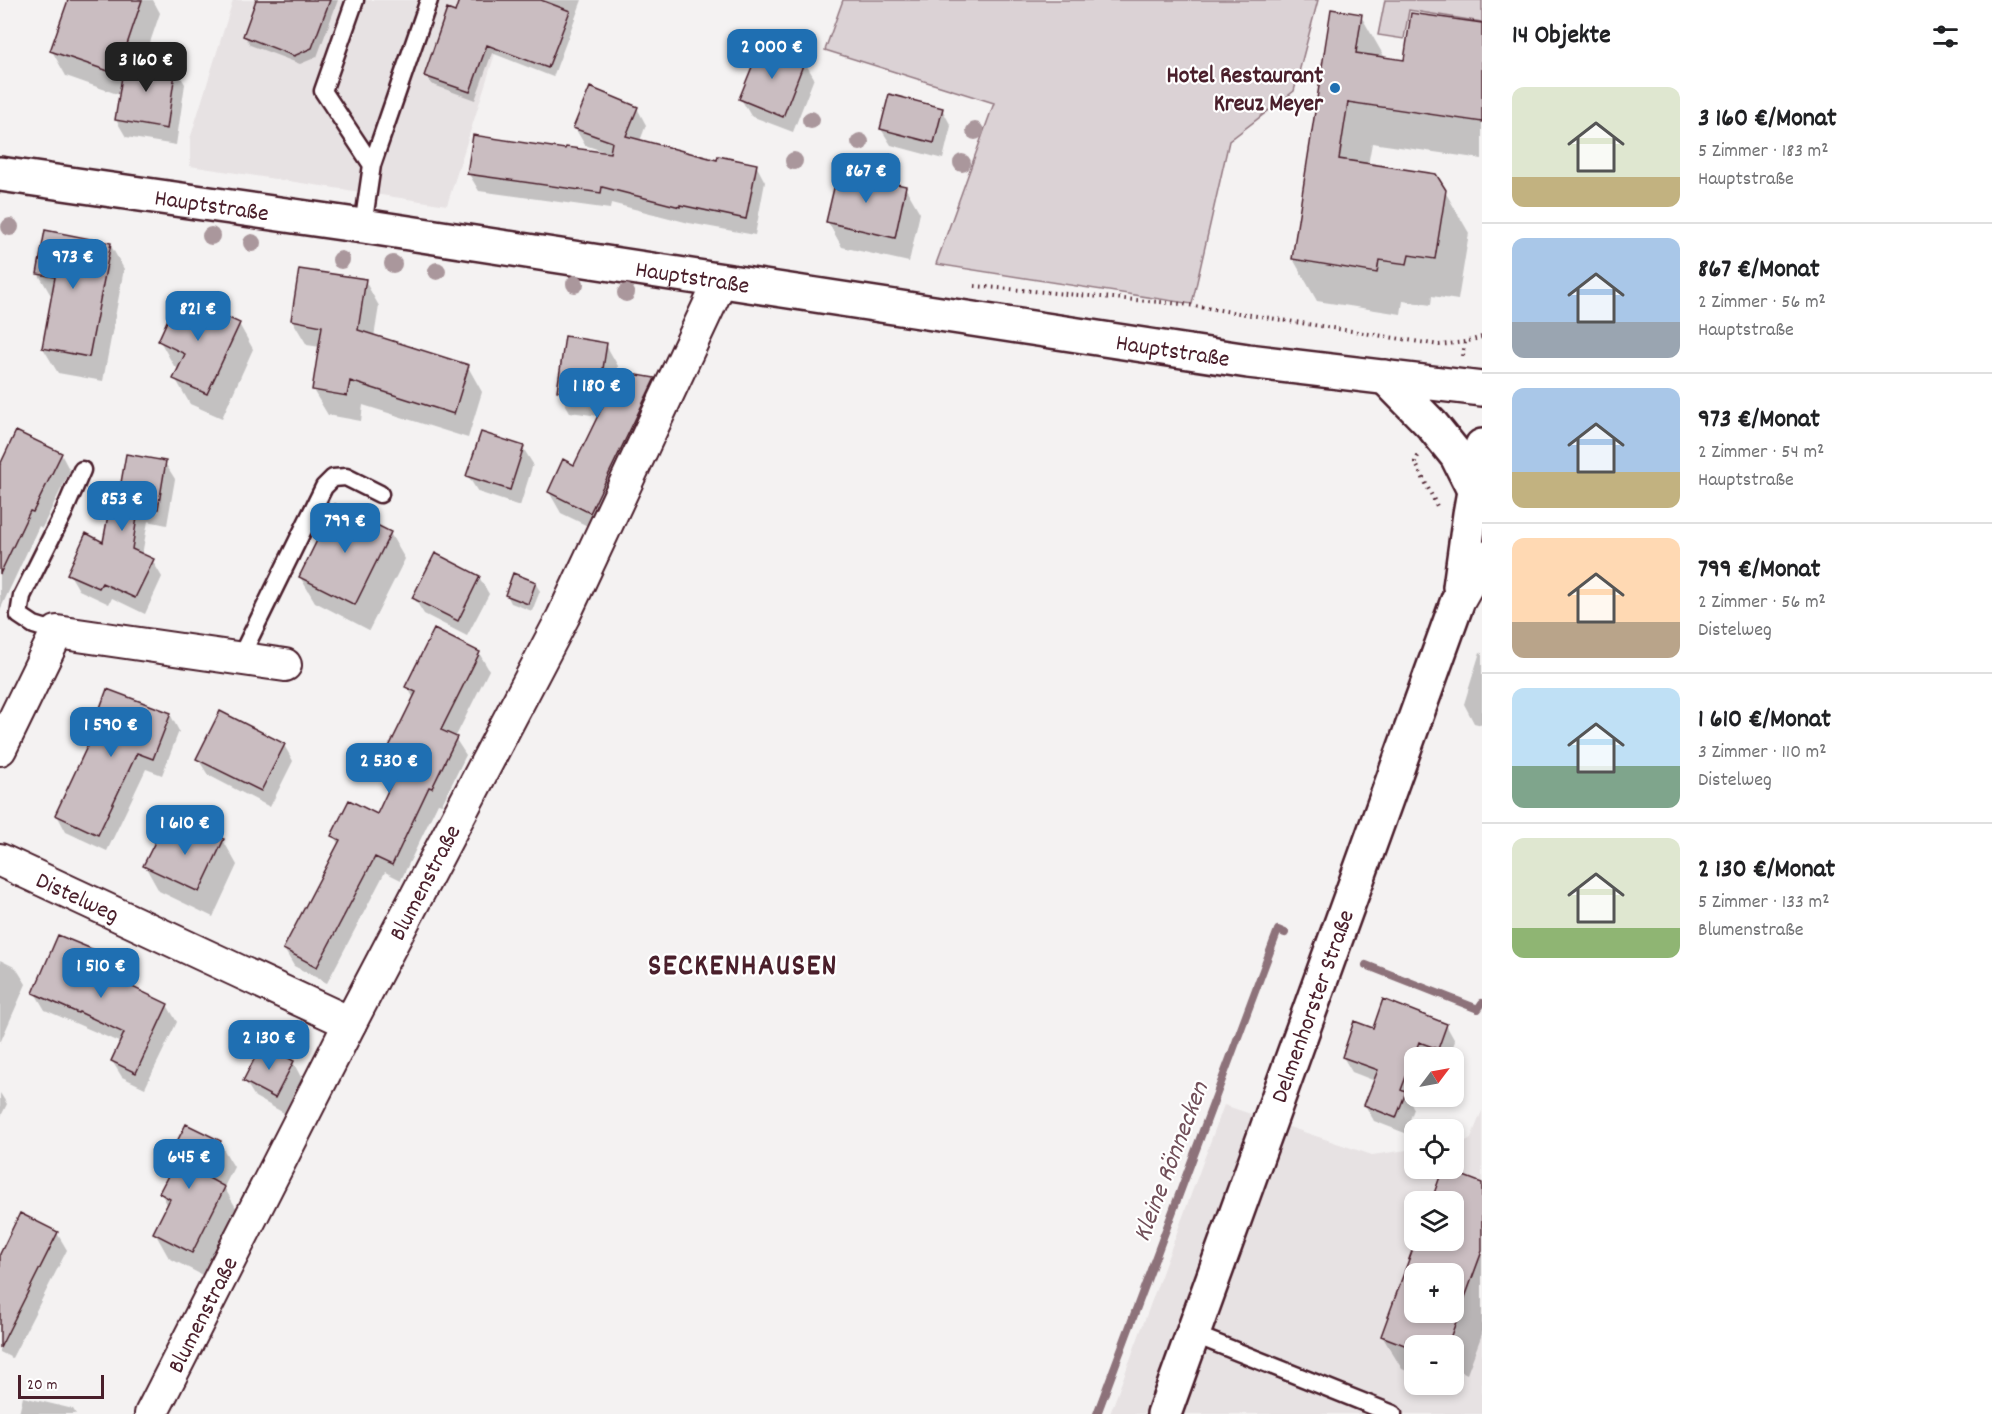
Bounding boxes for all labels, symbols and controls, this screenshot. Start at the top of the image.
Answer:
text: 14 Objekte [1512,18,1611,55]
icon: filters [1929,20,1962,53]
pin: 2 000 € [717,29,827,80]
text: 2 000 € [741,34,803,62]
pin: 3 160 € [91,42,201,93]
text: 3 160 € [119,47,173,75]
place label: Hotel Restaurant Kreuz Meyer [1166,60,1324,122]
marker: Hotel Restaurant Kreuz Meyer [1328,81,1342,95]
text: 3 160 €/Monat [1698,101,1837,138]
icon: home [1560,111,1632,183]
text: 5 Zimmer · 183 m² [1698,138,1829,166]
pin: 867 € [824,153,908,204]
text: 867 € [845,158,887,186]
text: Hauptstraße [1698,166,1794,194]
street label: Hauptstraße [152,182,271,232]
pin: 973 € [31,239,115,290]
text: 973 € [52,244,94,272]
text: 867 €/Monat [1698,252,1820,289]
street label: Hauptstraße [633,254,751,305]
icon: home [1560,262,1632,334]
text: 2 Zimmer · 56 m² [1698,289,1826,317]
pin: 821 € [156,291,240,342]
text: 821 € [180,296,216,324]
text: Hauptstraße [1698,317,1794,345]
street label: Hauptstraße [1113,327,1232,378]
pin: 1 180 € [542,368,652,419]
text: 1 180 € [573,373,621,401]
text: 973 €/Monat [1698,402,1820,439]
icon: home [1560,412,1632,484]
text: 2 Zimmer · 54 m² [1698,439,1824,467]
text: Hauptstraße [1698,467,1794,495]
pin: 853 € [80,481,164,532]
text: 853 € [101,486,143,514]
pin: 799 € [303,503,387,554]
text: 799 € [324,508,366,536]
text: 799 €/Monat [1698,552,1820,589]
icon: home [1560,562,1632,634]
text: 2 Zimmer · 56 m² [1698,589,1826,617]
text: Distelweg [1698,617,1772,645]
text: 1 610 €/Monat [1698,702,1831,739]
pin: 1 590 € [56,707,166,758]
text: 1 590 € [84,712,138,740]
icon: home [1560,712,1632,784]
text: 3 Zimmer · 110 m² [1698,739,1827,767]
pin: 2 530 € [334,743,444,794]
text: 2 530 € [360,748,418,776]
text: Distelweg [1698,767,1772,795]
pin: 1 610 € [130,805,240,856]
text: 1 610 € [160,810,210,838]
street label: Blumenstraße [382,819,471,947]
text: 2 130 €/Monat [1698,852,1835,889]
icon: home [1560,862,1632,934]
street label: Distelweg [29,865,124,933]
text: 5 Zimmer · 133 m² [1698,889,1830,917]
street label: Delmenhorster Straße [1264,906,1365,1108]
text: Blumenstraße [1698,917,1804,945]
district label: SECKENHAUSEN [648,947,838,990]
pin: 1 510 € [46,948,156,999]
text: 1 510 € [76,953,126,981]
pin: 2 130 € [214,1020,324,1071]
text: 2 130 € [242,1025,296,1053]
north arrow [1404,1047,1464,1107]
map controls [1404,1047,1464,1395]
water label: Kleine Rönnecken [1125,1076,1220,1247]
button: locate [1404,1119,1464,1179]
pin: 645 € [147,1139,231,1190]
text: 645 € [167,1144,211,1172]
button: layers [1404,1191,1464,1251]
street label: Blumenstraße [161,1251,248,1380]
button: + [1404,1263,1464,1323]
button: − [1404,1335,1464,1395]
scale bar [18,1372,104,1400]
text: 20 m [27,1374,57,1397]

